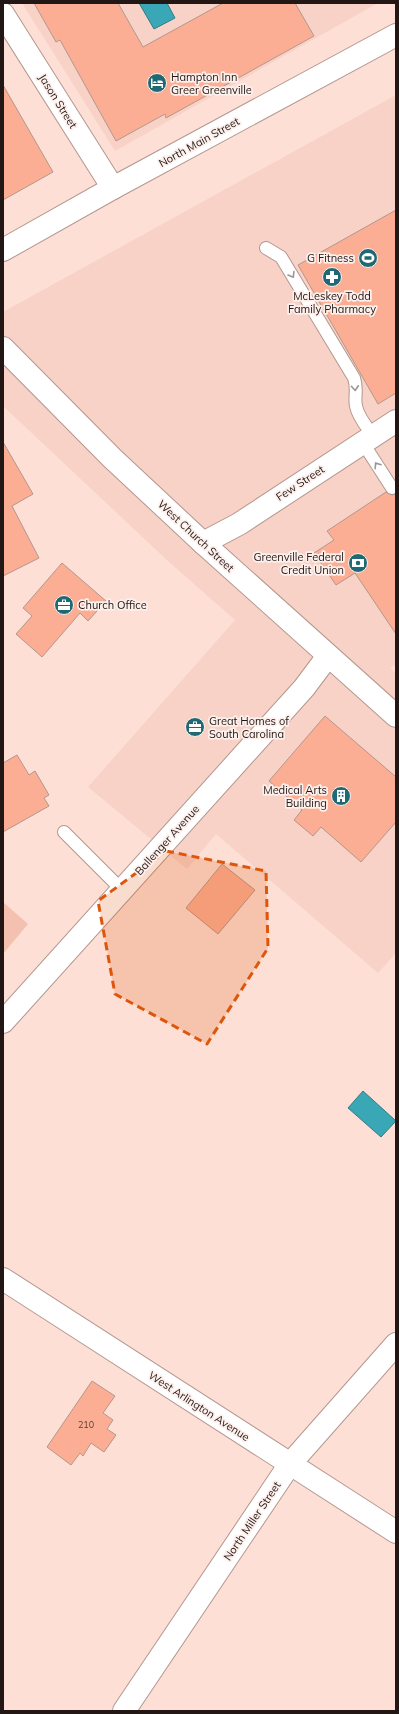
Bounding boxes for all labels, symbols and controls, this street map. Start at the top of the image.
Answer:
place label: Hampton Inn Greer Greenville [171,70,252,97]
street label: Jason Street [36,71,80,131]
hotel icon: Hampton Inn Greer Greenville [146,72,168,94]
street label: North Main Street [156,114,242,170]
sports icon: G Fitness [357,247,379,269]
place label: G Fitness [307,251,354,265]
pharmacy icon: McLeskey Todd Family Pharmacy [321,266,343,288]
one-way arrow [287,271,295,278]
place label: McLeskey Todd Family Pharmacy [288,289,376,316]
one-way arrow [351,385,360,391]
street label: Few Street [273,462,327,504]
one-way arrow [375,462,382,469]
street label: West Church Street [155,497,237,575]
place label: Greenville Federal Credit Union [253,550,344,577]
bank icon: Greenville Federal Credit Union [347,552,369,574]
office icon: Church Office [53,594,75,616]
place label: Church Office [78,598,147,612]
place label: Great Homes of South Carolina [209,714,289,741]
office icon: Great Homes of South Carolina [184,716,206,738]
place label: Medical Arts Building [263,783,327,810]
building icon: Medical Arts Building [330,785,352,807]
street label: Ballenger Avenue [132,802,202,878]
street label: West Arlington Avenue [146,1368,252,1444]
house number: 210 [78,1419,94,1430]
street label: North Miller Street [220,1479,284,1563]

